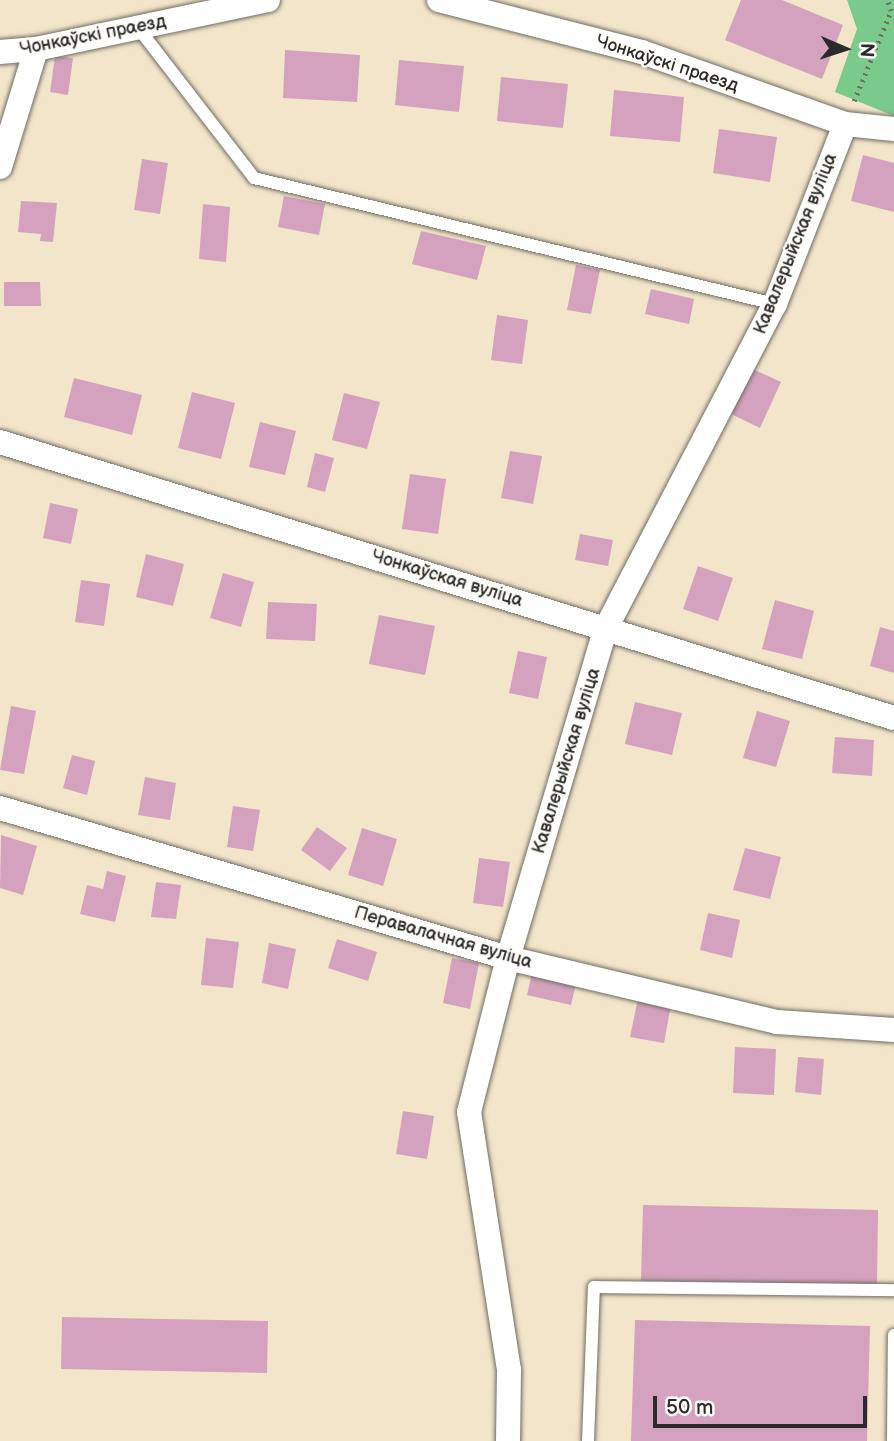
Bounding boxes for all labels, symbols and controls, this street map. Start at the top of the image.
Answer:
street label: Чонкаўскі праезд [18,11,168,61]
north arrow [810,14,880,84]
street label: Чонкаўскі праезд [593,31,741,97]
text: N [855,42,878,58]
street label: Кавалерыйская вуліца [750,150,842,338]
street label: Чонкаўская вуліца [369,546,525,612]
street label: Кавалерыйская вуліца [528,666,606,856]
street label: Перавалачная вуліца [352,902,534,974]
scale bar [656,1382,870,1426]
text: 50 m [666,1395,713,1420]

